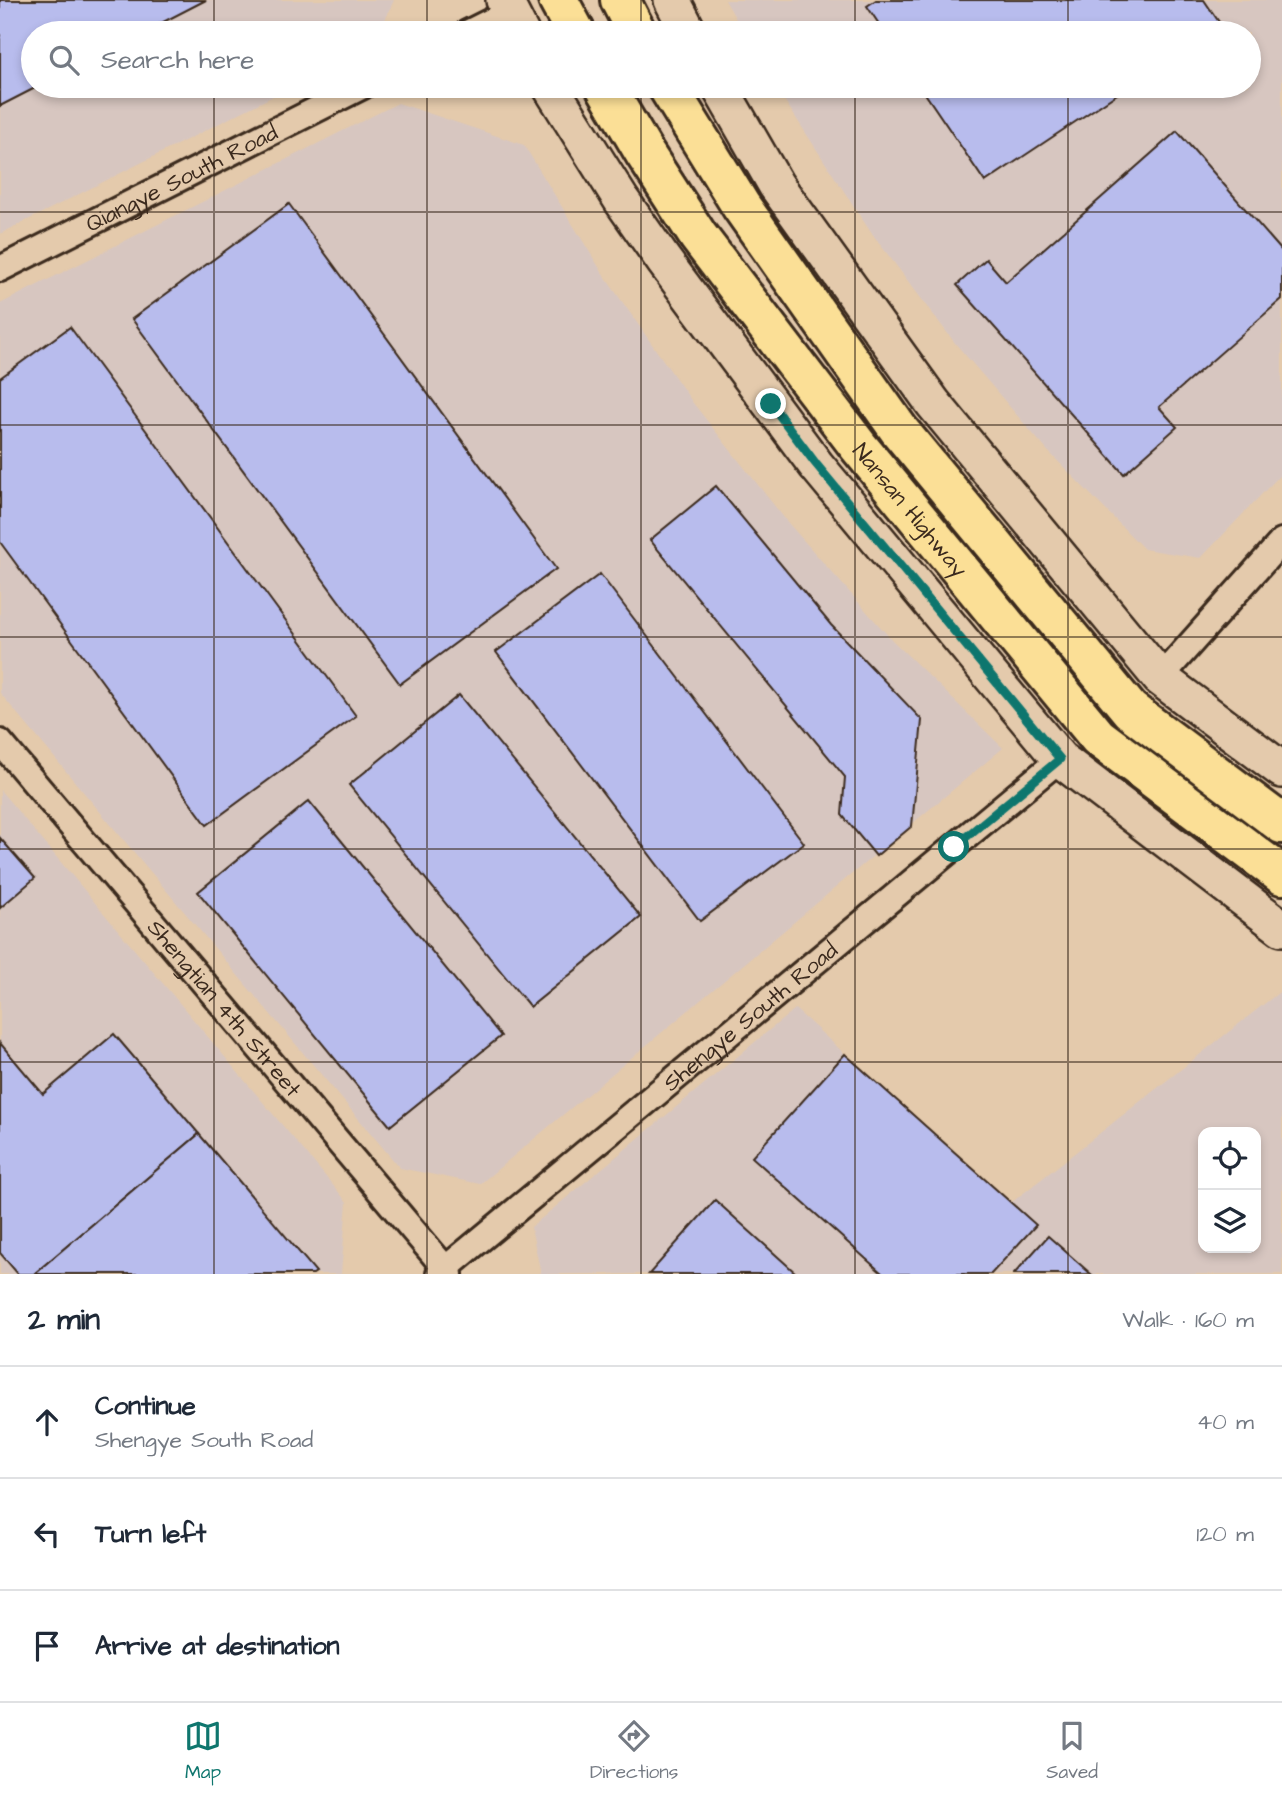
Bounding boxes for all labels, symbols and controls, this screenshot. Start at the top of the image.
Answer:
search box [21,21,1261,98]
icon: search [45,41,83,79]
text: Search here [101,42,254,78]
street label: Qiangye South Road [80,117,283,240]
route end [755,388,786,419]
street label: Nansan Highway [845,436,975,585]
route start [938,831,969,862]
street label: Shengtian 4th Street [139,913,309,1105]
street label: Shengye South Road [656,935,845,1099]
map controls [1198,1127,1261,1253]
button: locate [1198,1127,1261,1190]
button: layers [1198,1190,1261,1253]
text: 2 min [28,1299,100,1341]
text: Walk · 160 m [1122,1304,1254,1336]
text: Continue [95,1388,196,1424]
icon: ahead [28,1403,66,1441]
text: 40 m [1197,1406,1254,1438]
text: Shengye South Road [95,1424,313,1456]
icon: left [28,1515,66,1553]
text: Turn left [95,1516,206,1552]
text: 120 m [1196,1518,1254,1550]
icon: arrive [28,1627,66,1665]
text: Arrive at destination [95,1628,340,1664]
tab: Map [184,1717,222,1786]
tab: Directions [590,1717,678,1786]
tab: Saved [1046,1717,1098,1786]

